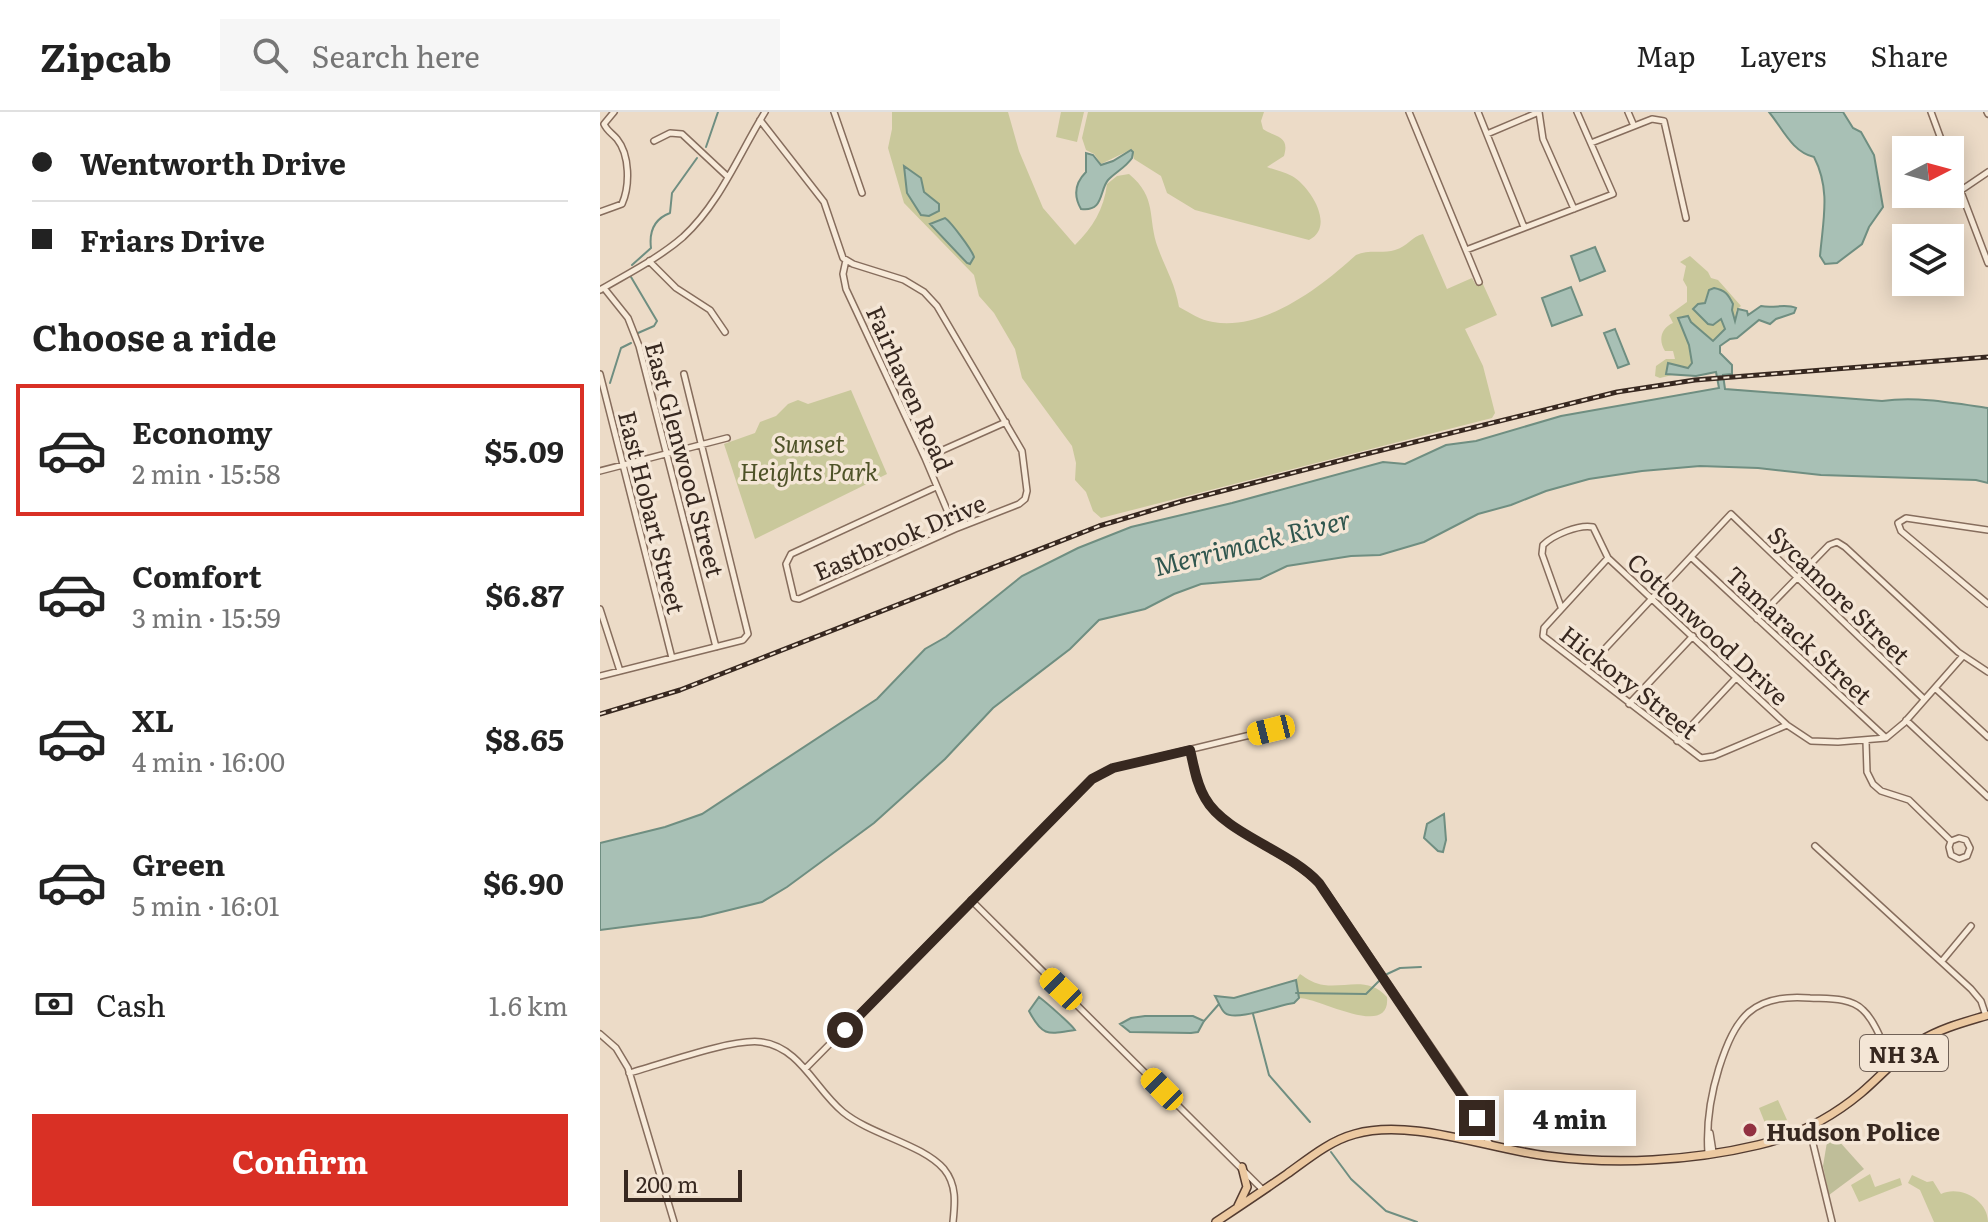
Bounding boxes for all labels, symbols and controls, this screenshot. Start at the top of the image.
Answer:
search box [220,19,780,91]
text: Zipcab [40,27,172,84]
icon: search [248,33,292,77]
text: Search here [312,33,480,77]
text: Map [1636,34,1695,76]
text: Layers [1739,34,1826,76]
text: Share [1870,34,1948,76]
north arrow [1892,136,1964,208]
map controls [1892,136,1964,296]
text: Wentworth Drive [80,140,346,184]
text: Friars Drive [80,217,265,261]
button: layers [1892,224,1964,296]
street label: Fairhaven Road [859,299,963,477]
text: Choose a ride [32,309,277,362]
street label: East Glenwood Street [638,337,734,581]
street label: East Hobart Street [611,407,695,617]
text: Economy [132,409,272,453]
icon: car [36,414,108,486]
park label: Sunset Heights Park [740,425,879,488]
text: $5.09 [484,428,564,472]
text: 2 min · 15:58 [132,453,281,492]
street label: Eastbrook Drive [807,484,991,588]
water label: Merrimack River [1149,498,1355,584]
street label: Sycamore Street [1761,517,1919,671]
street label: Cottonwood Drive [1620,544,1798,712]
text: Comfort [132,553,262,597]
street label: Tamarack Street [1719,557,1881,711]
icon: car [36,558,108,630]
text: $6.87 [485,572,564,616]
text: 3 min · 15:59 [132,597,281,636]
street label: Hickory Street [1554,616,1707,746]
text: XL [132,697,174,741]
icon: car [36,702,108,774]
car [1245,713,1297,747]
text: $8.65 [485,716,564,760]
text: 4 min · 16:00 [132,741,285,780]
text: Green [132,841,225,885]
icon: car [36,846,108,918]
text: $6.90 [483,860,564,904]
text: 5 min · 16:01 [132,885,279,924]
car [1035,964,1087,1014]
icon: cash [32,982,76,1026]
text: Cash [96,982,166,1026]
text: 1.6 km [489,985,568,1024]
route start [827,1012,863,1048]
road number: NH 3A [1860,1035,1948,1071]
car [1137,1064,1187,1114]
callout: 4 min [1505,1090,1637,1146]
text: 4 min [1533,1098,1607,1137]
route end [1459,1100,1495,1136]
place label: Hudson Police [1766,1113,1940,1148]
button: Confirm [32,1114,568,1206]
marker: Hudson Police [1741,1121,1759,1139]
scale bar [624,1166,742,1202]
text: 200 m [636,1167,698,1200]

